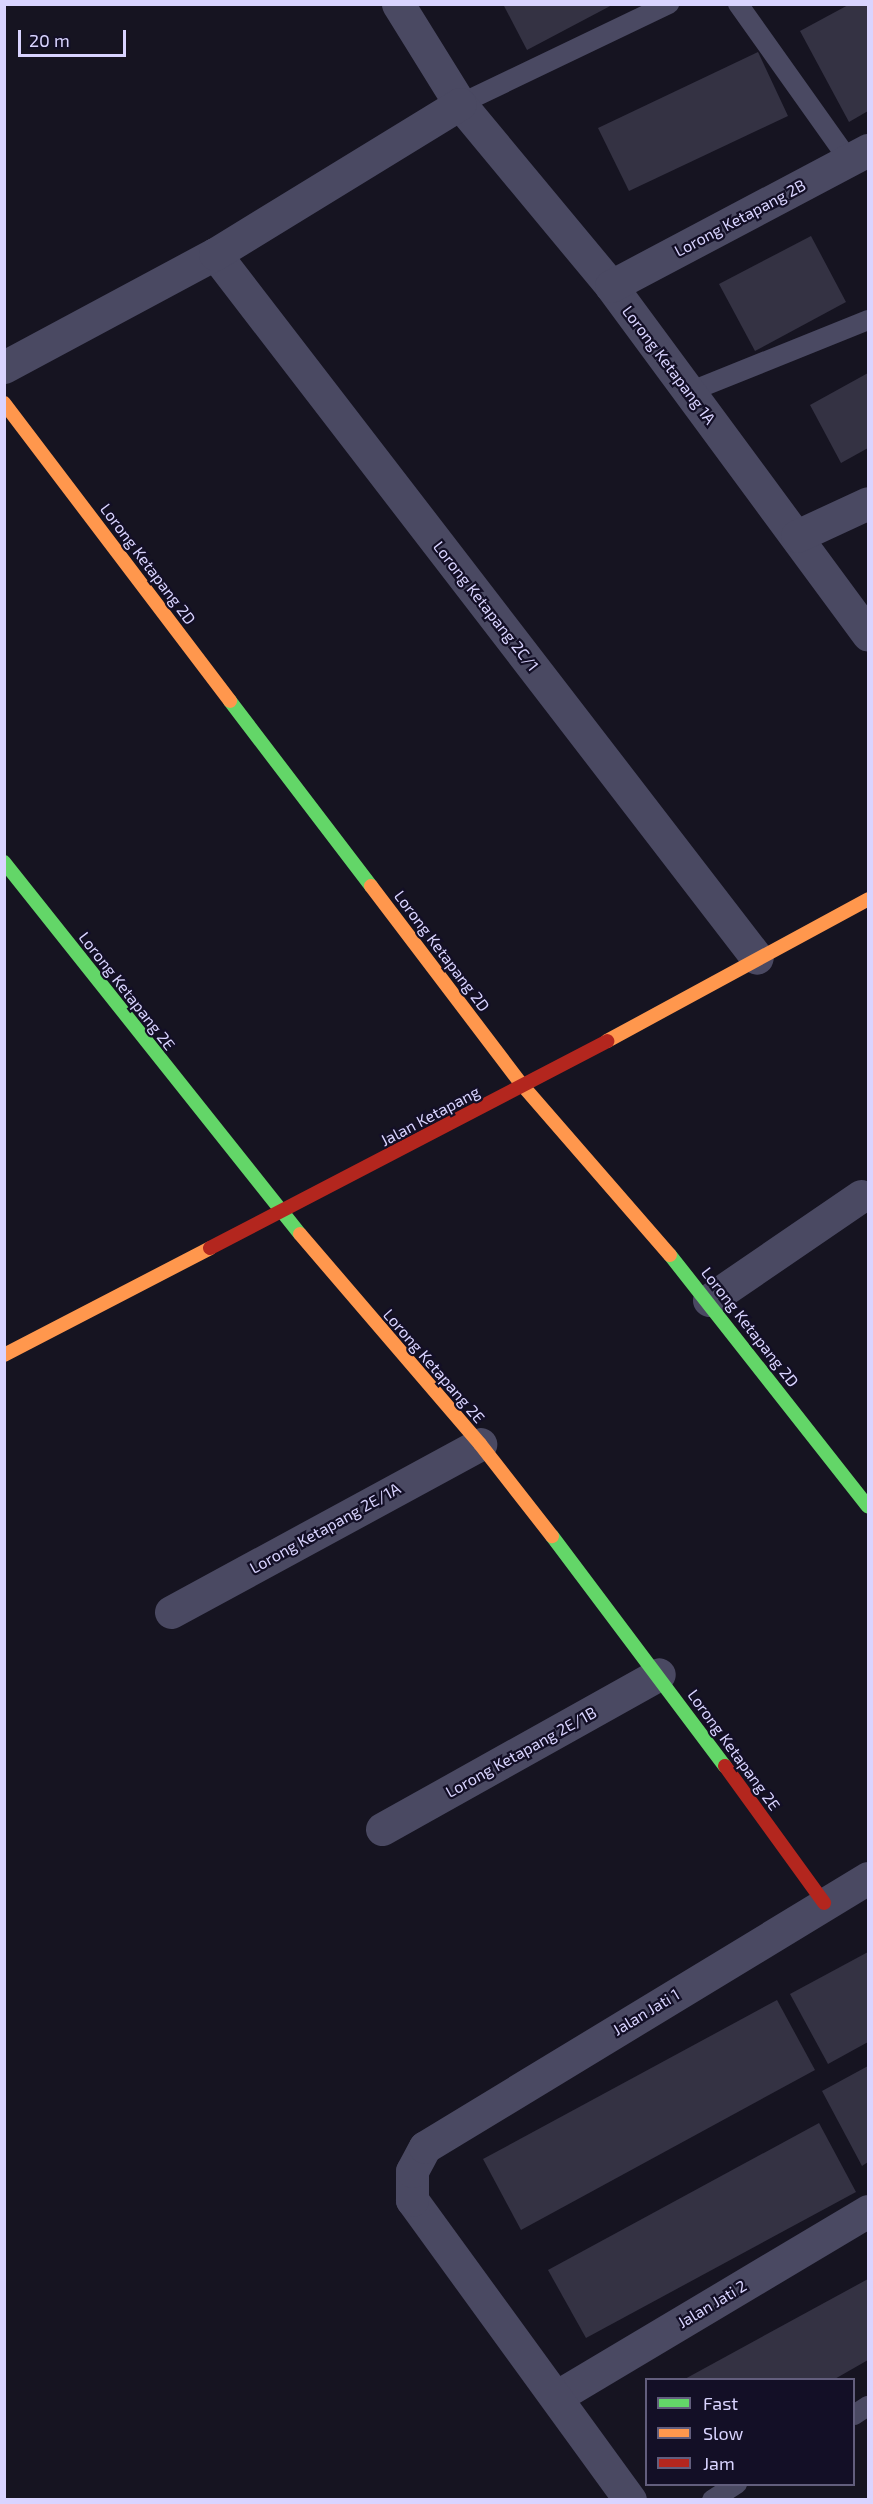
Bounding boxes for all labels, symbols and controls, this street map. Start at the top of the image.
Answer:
scale bar [21,18,129,56]
text: 20 m [29,29,70,51]
street label: Lorong Ketapang 2B [671,175,809,261]
street label: Lorong Ketapang 1A [618,302,720,428]
street label: Lorong Ketapang 2D [96,500,200,628]
street label: Lorong Ketapang 2C/1 [429,537,543,675]
street label: Lorong Ketapang 2D [390,887,494,1015]
street label: Lorong Ketapang 2E [75,928,179,1054]
street label: Jalan Ketapang [377,1082,483,1150]
street label: Lorong Ketapang 2D [697,1263,803,1391]
street label: Lorong Ketapang 2E [379,1305,489,1427]
street label: Lorong Ketapang 2E/1A [246,1479,404,1577]
street label: Lorong Ketapang 2E [684,1686,784,1814]
street label: Lorong Ketapang 2E/1B [442,1703,600,1801]
street label: Jalan Jati 1 [609,1984,683,2040]
street label: Jalan Jati 2 [674,2276,750,2332]
legend [645,2378,855,2486]
text: Fast [703,2392,738,2414]
text: Slow [703,2422,743,2444]
text: Jam [703,2452,735,2474]

